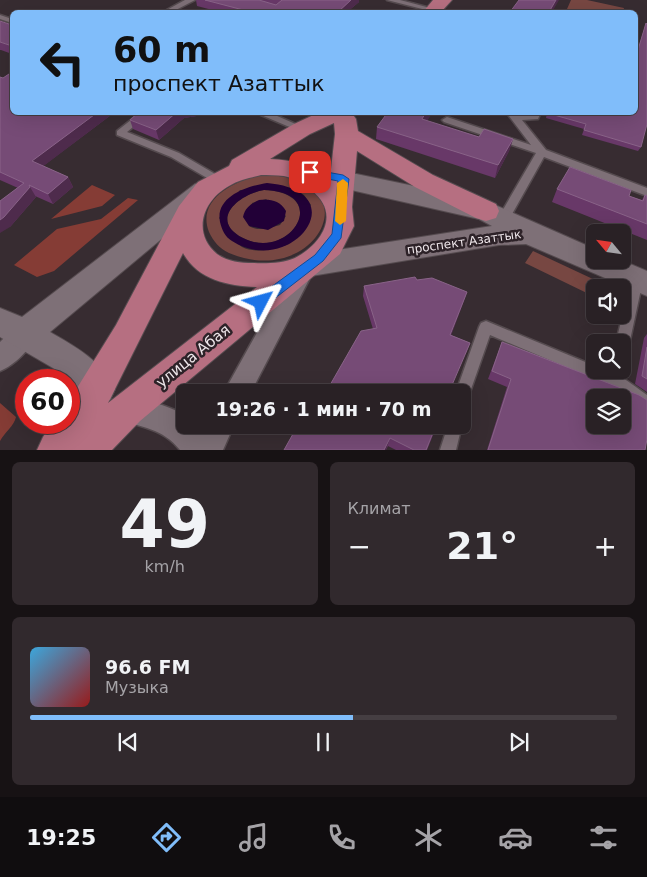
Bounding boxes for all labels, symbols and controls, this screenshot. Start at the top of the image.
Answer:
icon: left [30,30,95,95]
text: 60 m [113,30,210,70]
text: проспект Азаттык [113,71,324,96]
pin [289,151,331,193]
icon: arrive [296,158,324,186]
north arrow [586,224,631,269]
map controls [586,224,631,434]
street label: проспект Азаттык [406,227,522,257]
position arrow [234,275,286,327]
button: sound [586,279,631,324]
street label: улица Абая [152,321,234,391]
button: search [586,334,631,379]
speed limit sign: 60 [15,369,80,434]
button: layers [586,389,631,434]
text: 19:26 · 1 мин · 70 m [215,398,432,420]
text: 49 [120,487,210,562]
text: Климат [348,499,411,518]
text: 21° [446,524,518,568]
text: − [348,530,371,563]
text: + [594,530,617,563]
text: km/h [145,557,185,576]
text: 96.6 FM [105,656,190,678]
text: Музыка [105,678,169,697]
icon: previous [114,728,142,756]
icon: pause [309,728,337,756]
icon: next [505,728,533,756]
icon: directions [149,820,184,855]
icon: music [236,820,271,855]
icon: phone [324,820,359,855]
icon: climate [411,820,446,855]
icon: car [498,820,533,855]
icon: filters [586,820,621,855]
text: 19:25 [26,825,96,850]

